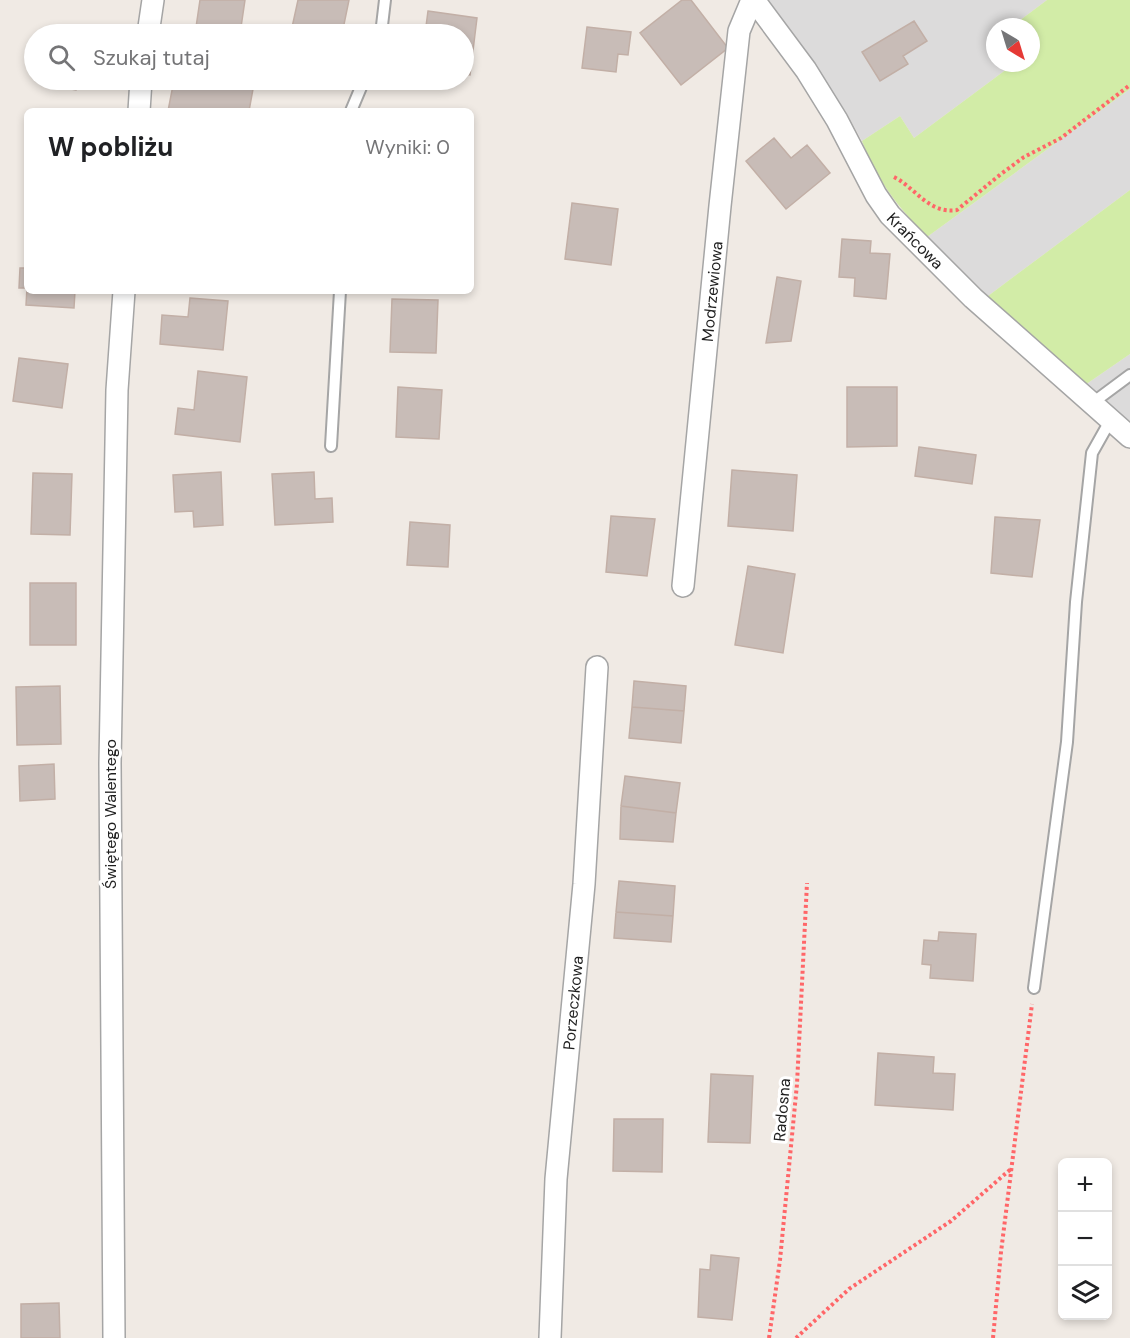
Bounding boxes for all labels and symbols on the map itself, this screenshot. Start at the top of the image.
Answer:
north arrow [986,18,1040,72]
street label: Krańcowa [883,208,948,273]
street label: Modrzewiowa [696,240,727,343]
street label: Świętego Walentego [100,739,121,889]
street label: Porzeczkowa [558,955,588,1051]
street label: Radosna [769,1077,795,1143]

